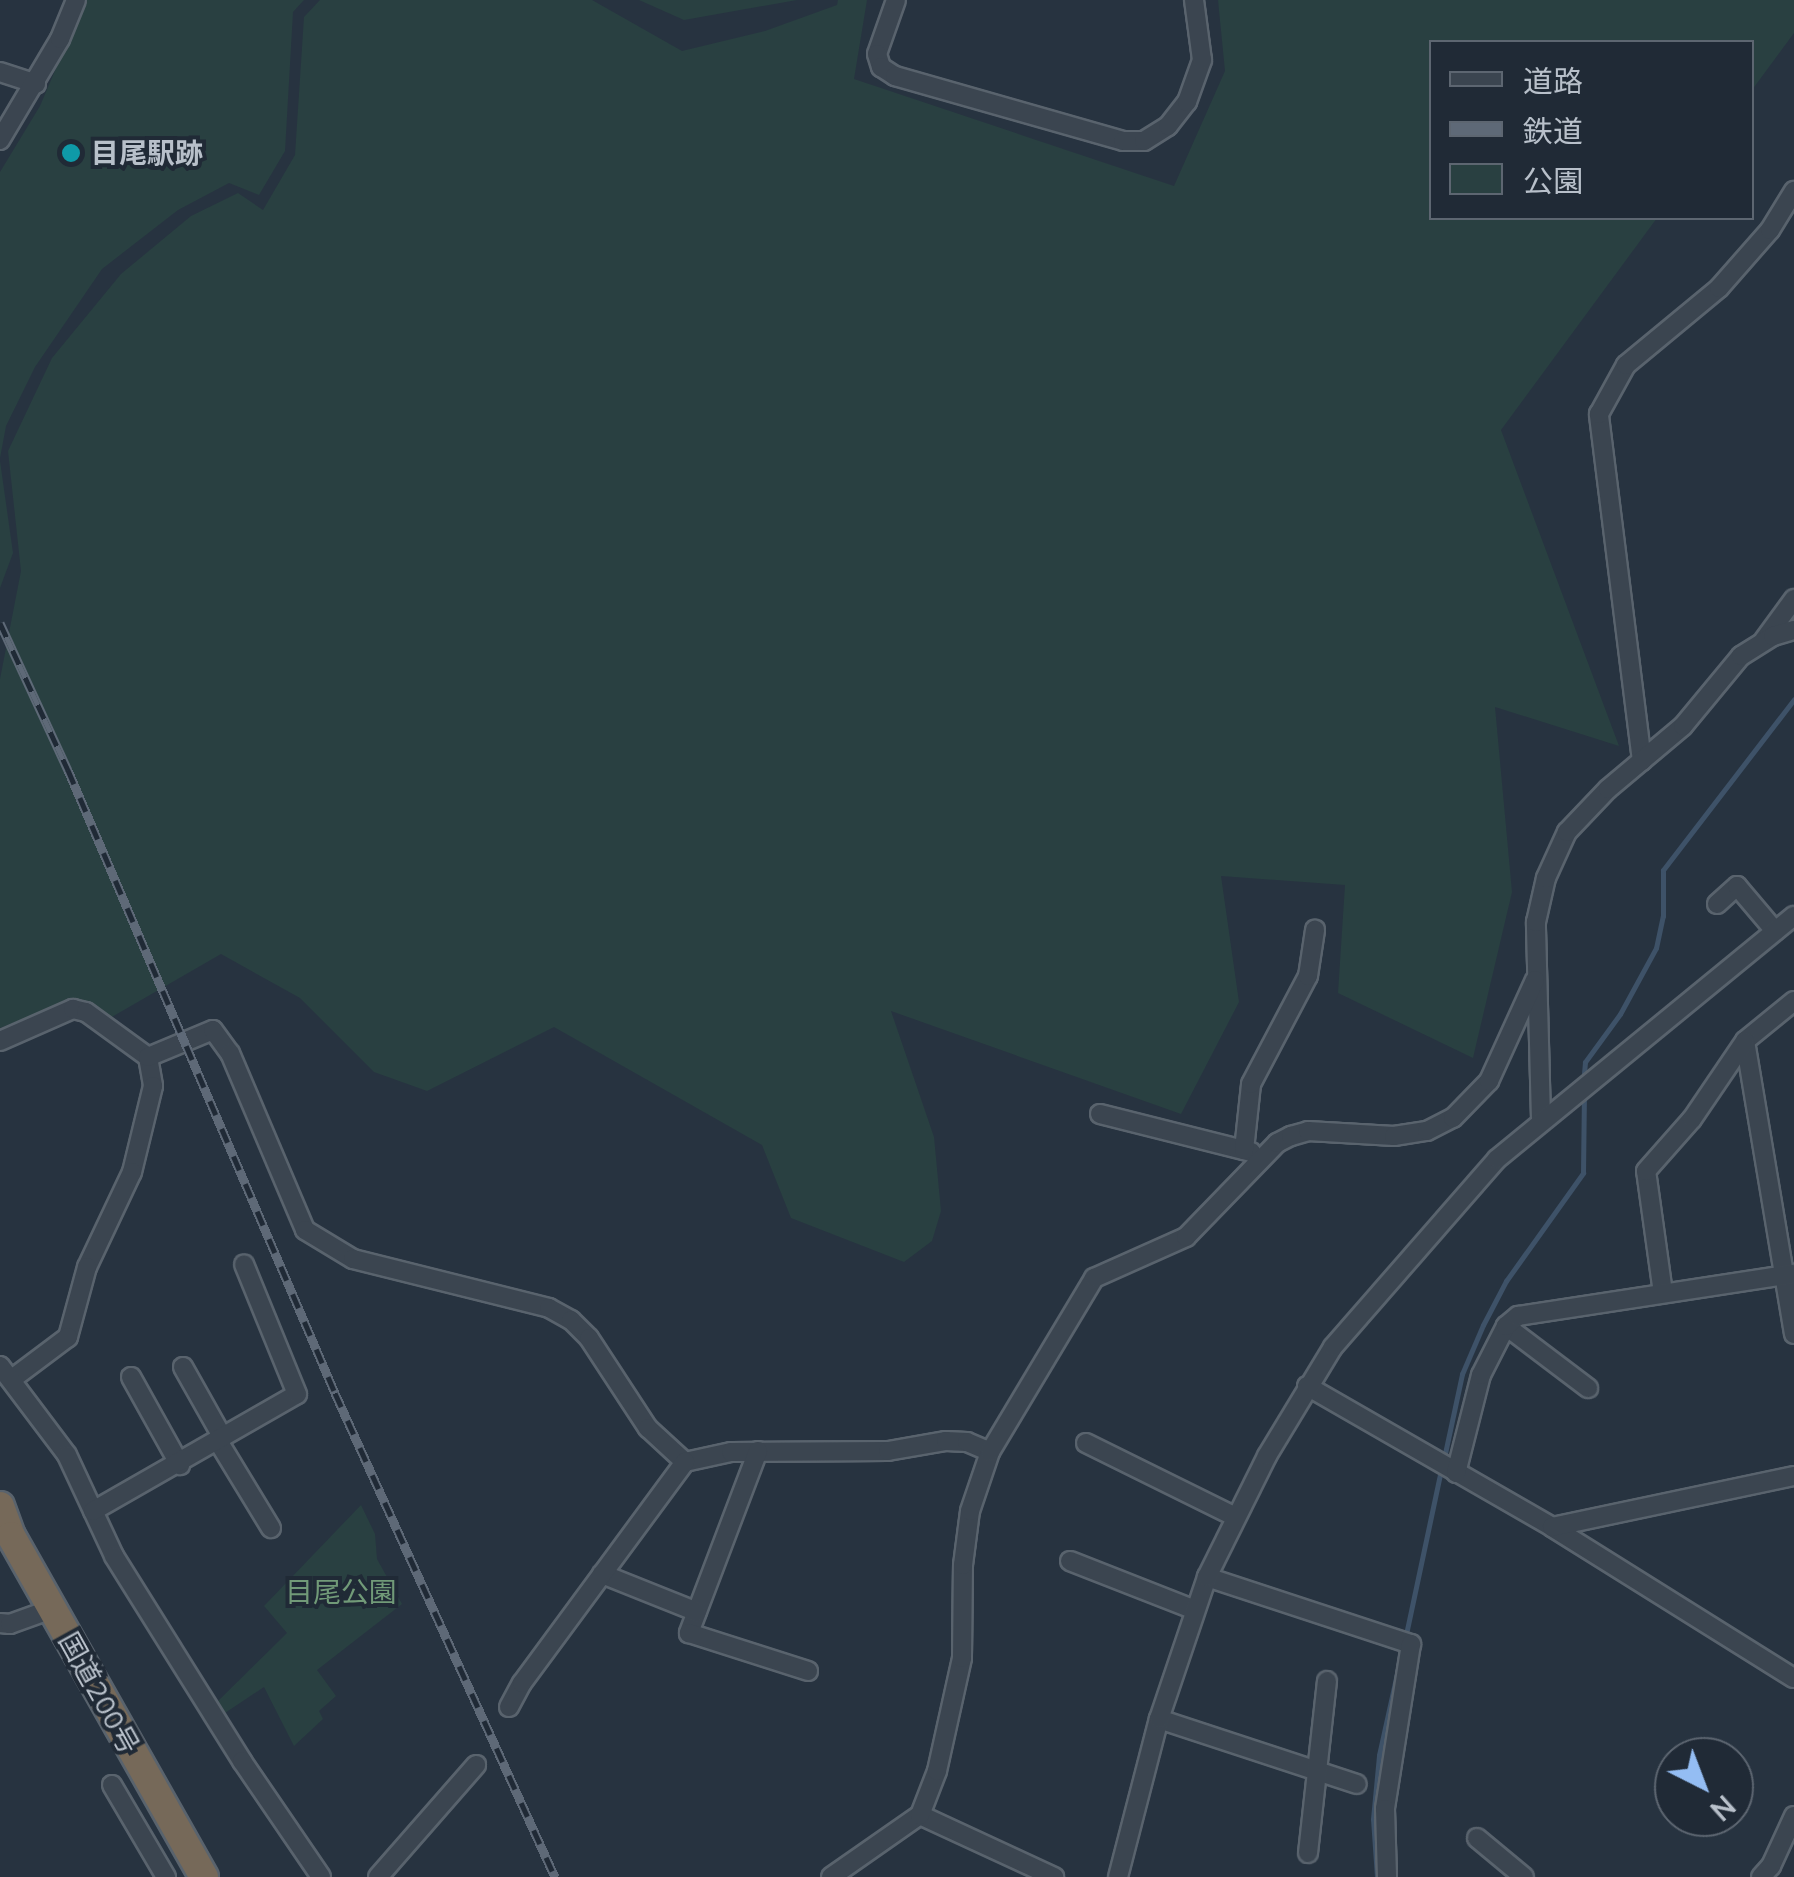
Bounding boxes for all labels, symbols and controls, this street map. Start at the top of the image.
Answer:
legend [1429,40,1754,220]
text: 道路 [1523,62,1583,100]
text: 鉄道 [1523,112,1583,150]
place label: 目尾駅跡 [91,136,203,170]
marker: 目尾駅跡 [60,142,82,164]
text: 公園 [1523,162,1583,200]
park label: 目尾公園 [285,1575,397,1609]
street label: 国道200号 [52,1626,146,1760]
north arrow [1654,1737,1754,1837]
text: N [1704,1788,1743,1828]

